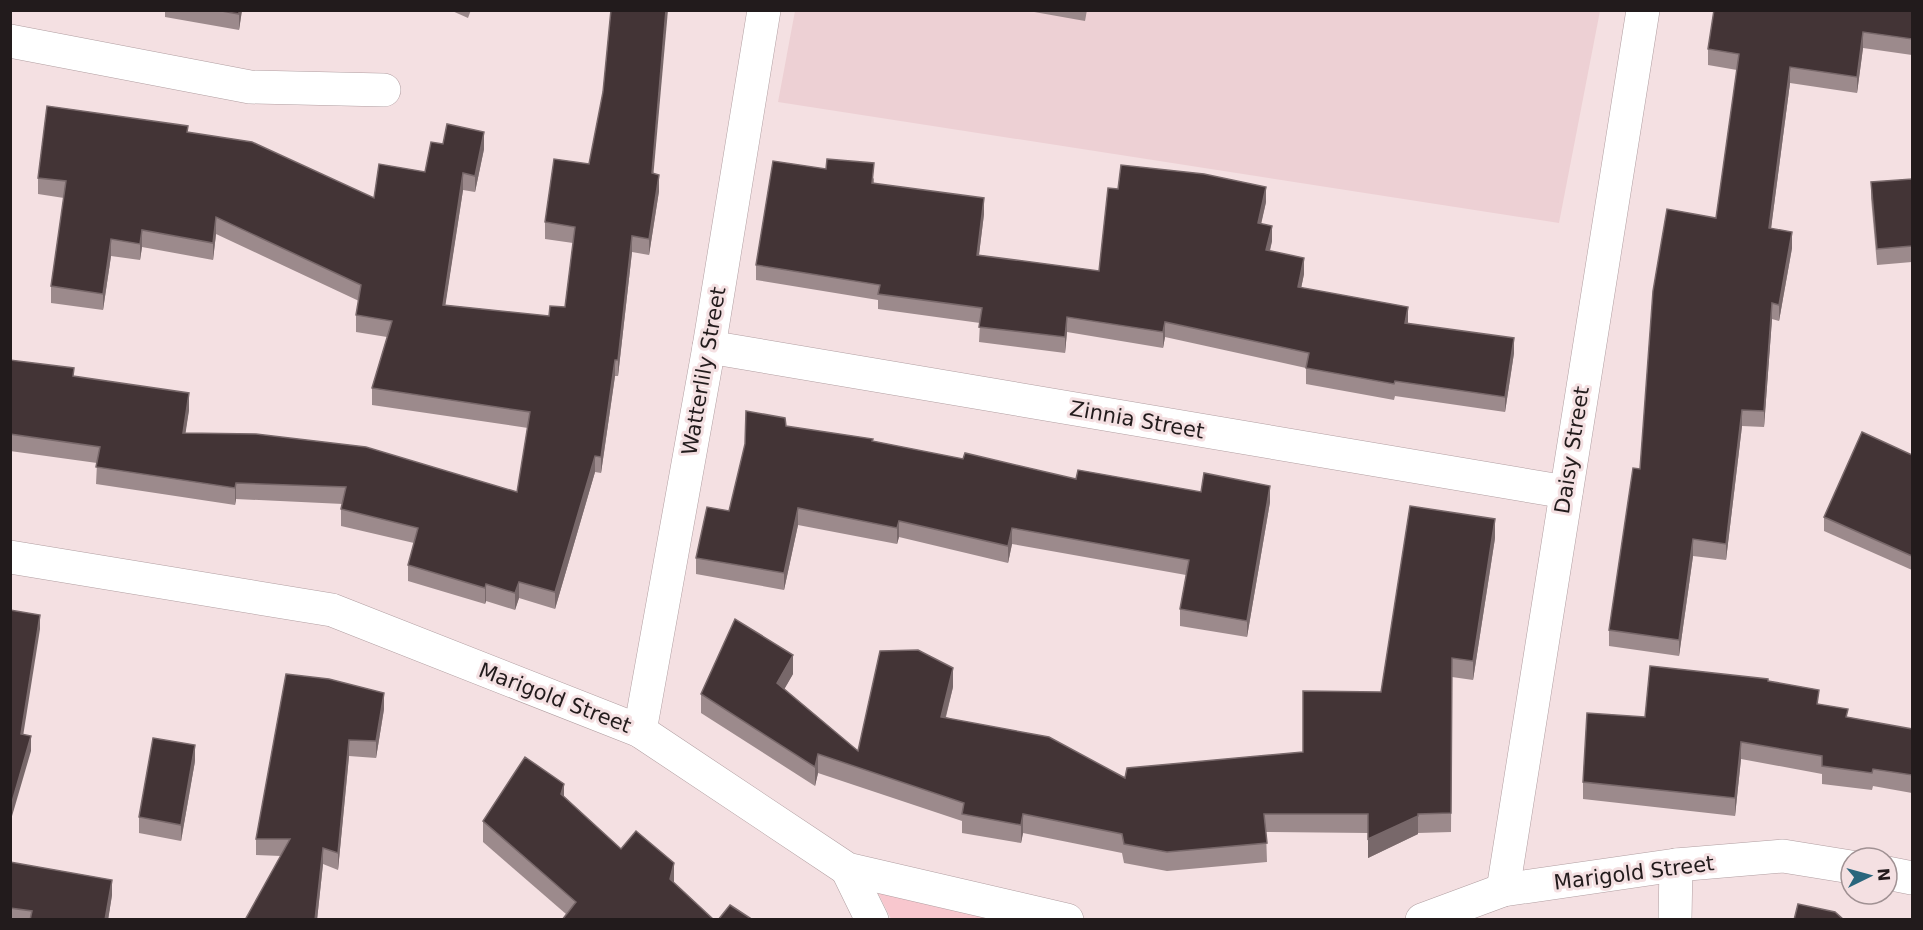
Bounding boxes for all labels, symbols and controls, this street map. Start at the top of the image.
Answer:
street label: Watterlily Street [677,285,731,457]
street label: Daisy Street [1550,385,1594,515]
street label: Zinnia Street [1068,396,1206,444]
street label: Marigold Street [475,658,635,738]
north arrow [1839,846,1899,906]
street label: Marigold Street [1552,851,1716,895]
text: N [1873,867,1893,882]

